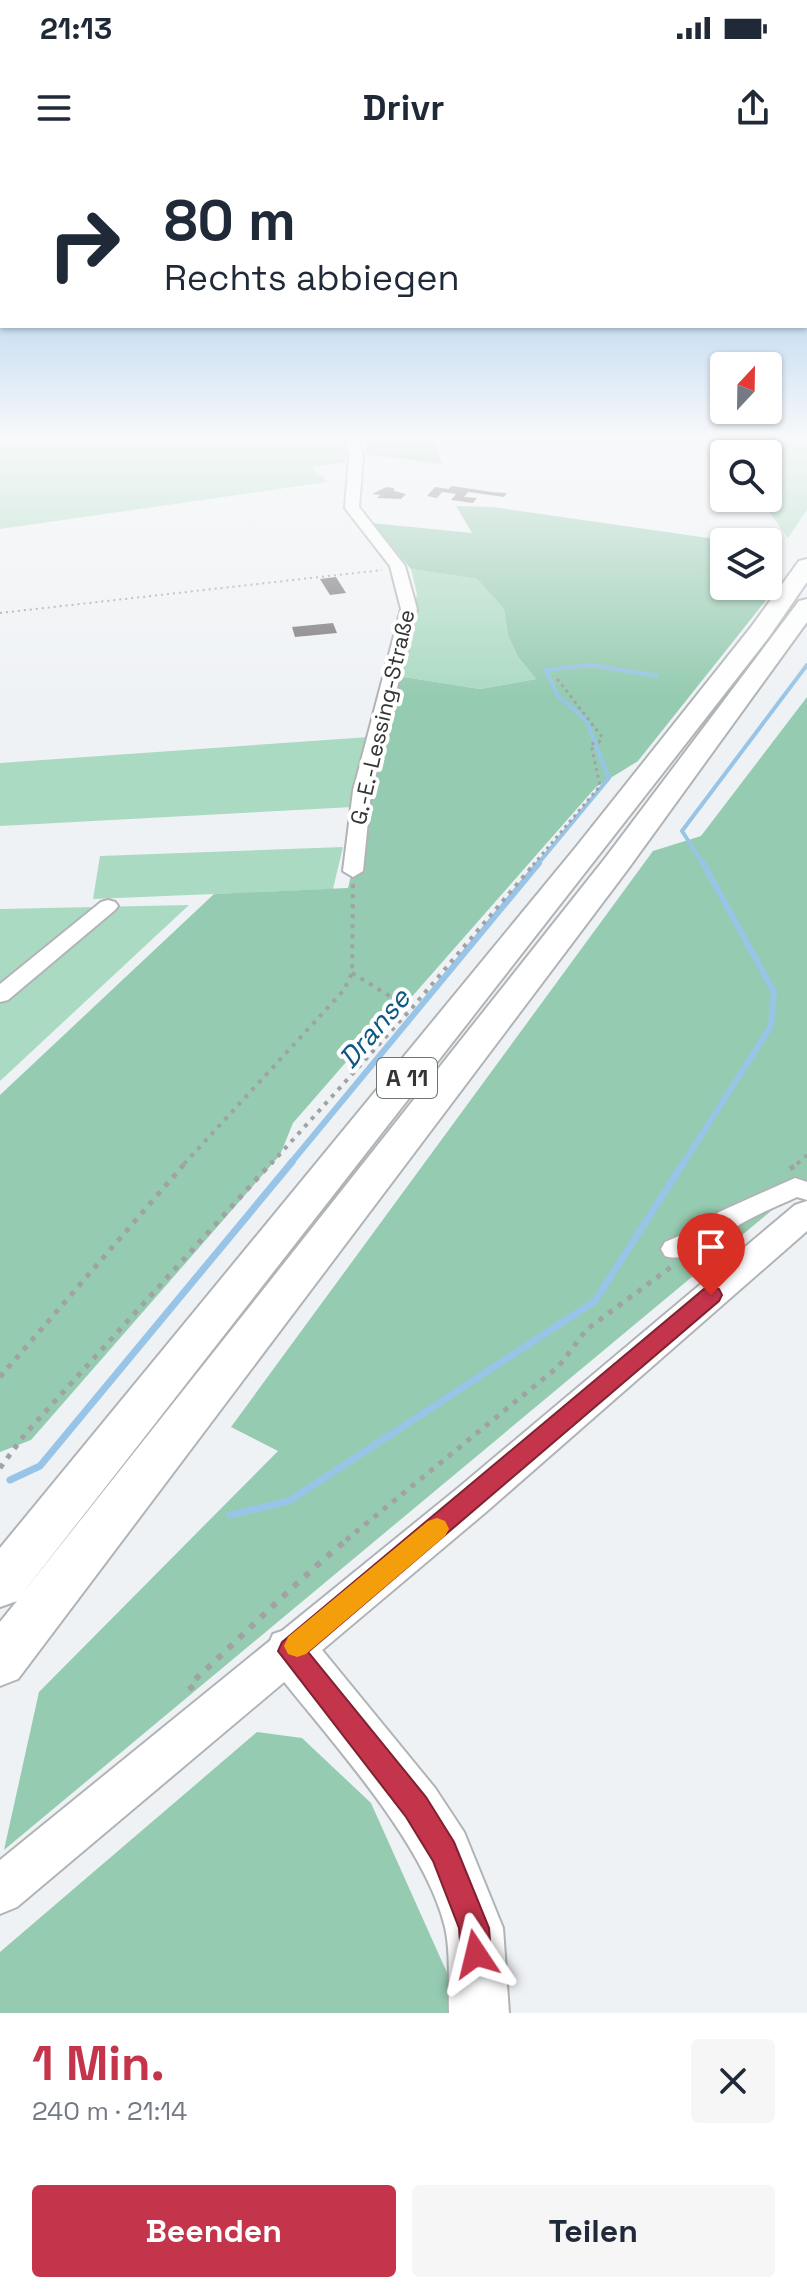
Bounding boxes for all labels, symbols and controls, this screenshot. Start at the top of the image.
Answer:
text: 21:13 [40,9,112,48]
text: Drivr [363,85,444,131]
icon: menu [32,86,76,130]
icon: share [731,86,775,130]
text: 80 m [164,185,296,256]
icon: right [32,192,136,296]
text: Rechts abbiegen [164,255,460,301]
north arrow [710,352,782,424]
map controls [710,352,782,600]
button: search [710,440,782,512]
button: layers [710,528,782,600]
street label: G.-E.-Lessing-Straße [344,607,420,827]
water label: Dranse [330,980,419,1075]
road number: A 11 [377,1058,437,1098]
pin [677,1213,745,1295]
icon: arrive [689,1225,733,1269]
position arrow [434,1912,518,1996]
text: 1 Min. [32,2033,165,2094]
button: close [691,2039,775,2123]
text: 240 m · 21:14 [32,2094,187,2128]
button: Beenden [32,2185,396,2277]
button: Teilen [412,2185,775,2277]

